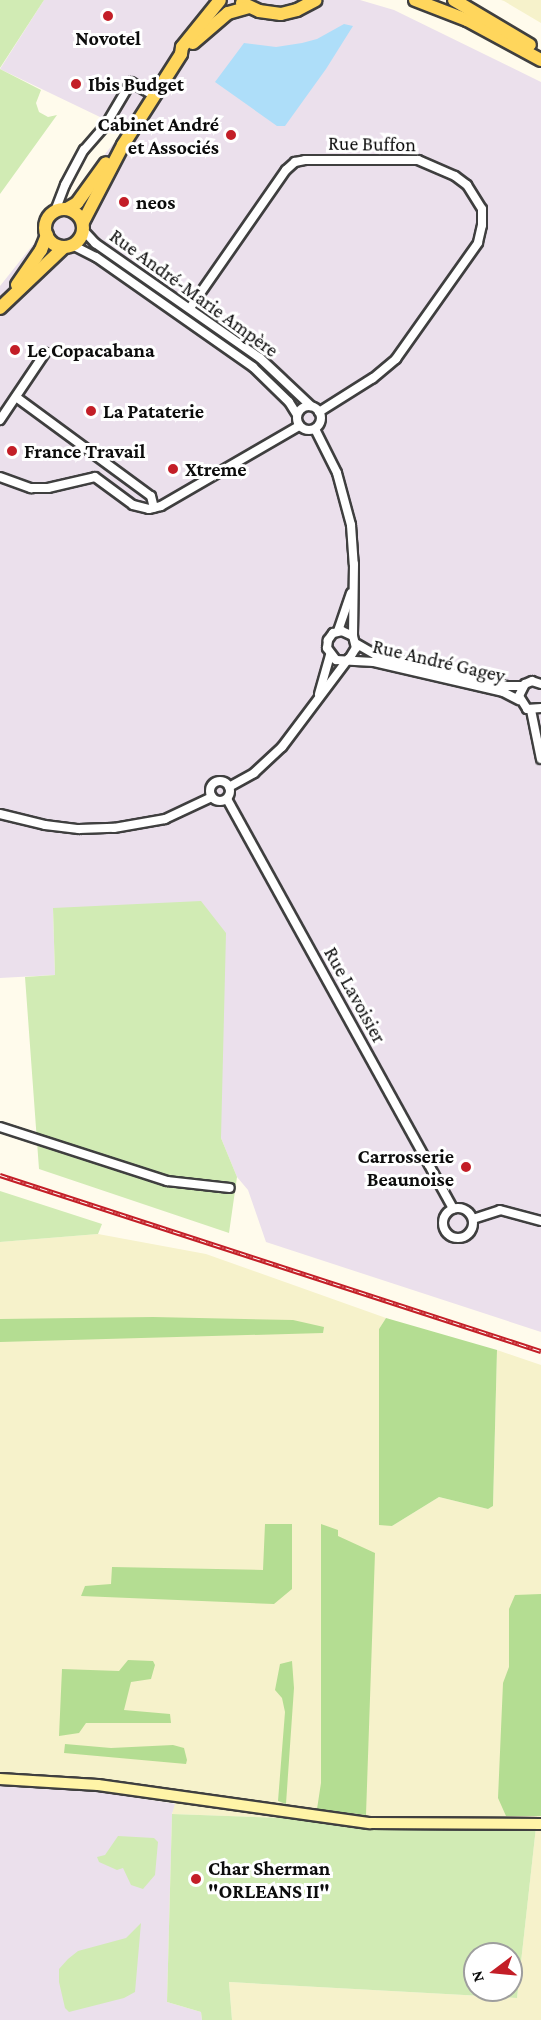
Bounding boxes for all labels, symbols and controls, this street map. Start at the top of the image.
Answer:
marker: Novotel [101,9,115,23]
place label: Novotel [75,26,141,50]
place label: Ibis Budget [88,72,184,96]
marker: Ibis Budget [69,77,83,91]
place label: Cabinet André et Associés [98,112,219,159]
marker: Cabinet André et Associés [224,128,238,142]
street label: Rue Buffon [328,131,416,157]
place label: neos [136,190,175,214]
marker: neos [117,195,131,209]
street label: Rue André-Marie Ampère [105,224,283,362]
place label: Le Copacabana [27,338,155,362]
marker: Le Copacabana [8,343,22,357]
place label: La Pataterie [103,399,204,423]
marker: La Pataterie [84,404,98,418]
place label: France Travail [24,439,145,463]
marker: France Travail [5,444,19,458]
place label: Xtreme [185,457,247,481]
marker: Xtreme [166,462,180,476]
street label: Rue André Gagey [370,634,508,688]
street label: Rue Lavoisier [319,943,391,1047]
place label: Carrosserie Beaunoise [358,1144,454,1191]
marker: Carrosserie Beaunoise [459,1160,473,1174]
place label: Char Sherman "ORLEANS II" [208,1856,330,1903]
marker: Char Sherman "ORLEANS II" [189,1872,203,1886]
north arrow [463,1942,523,2002]
text: N [467,1969,487,1984]

